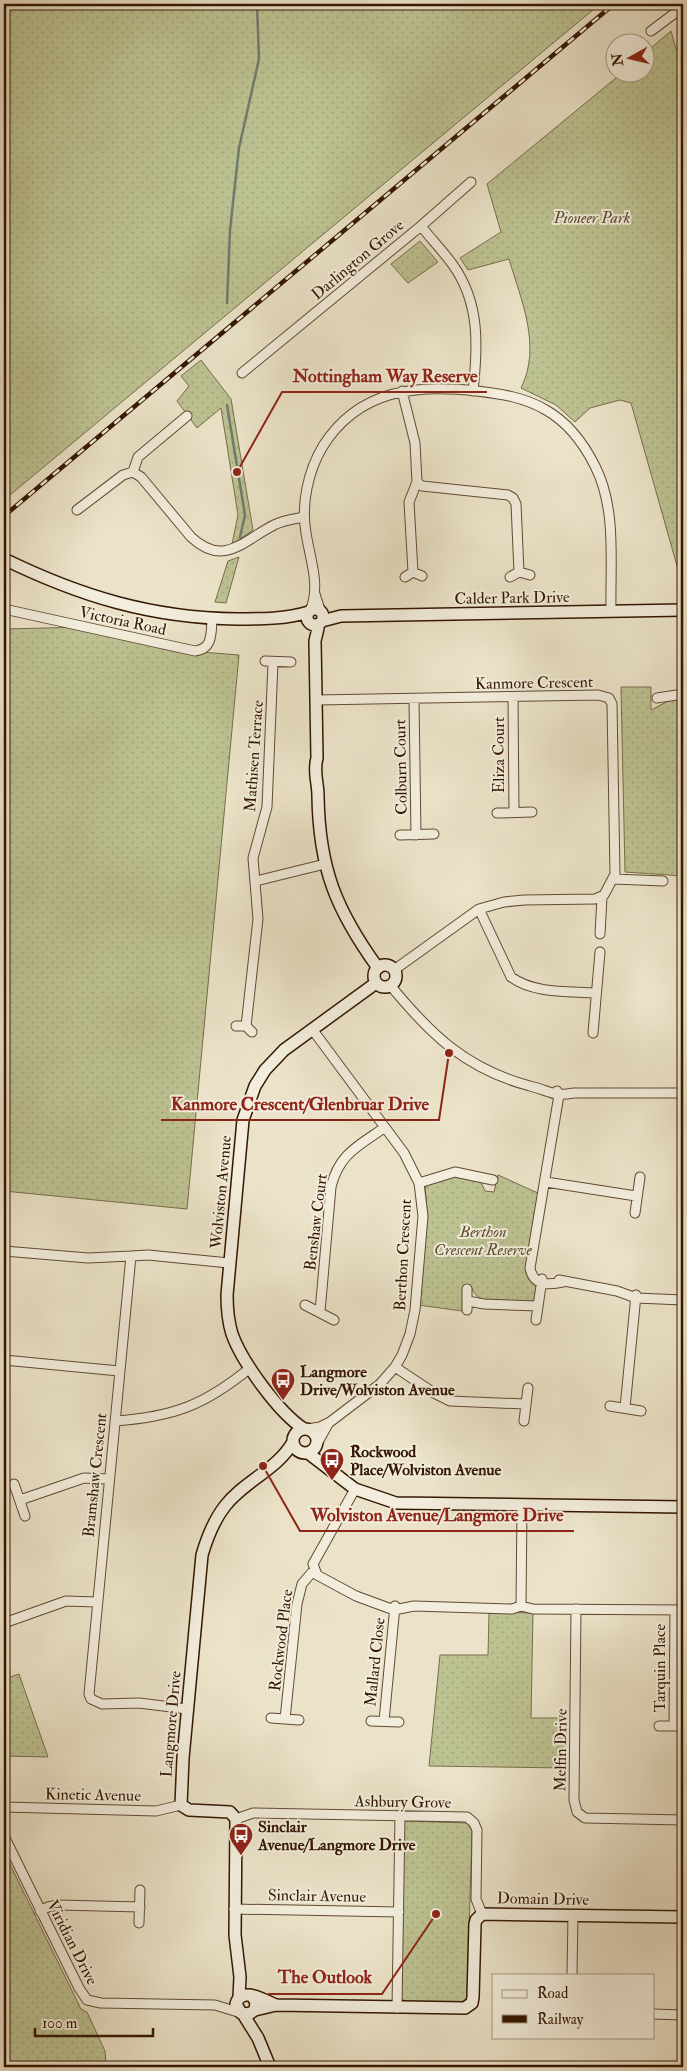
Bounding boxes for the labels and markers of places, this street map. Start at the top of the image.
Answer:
callout: Nottingham Way Reserve [282,359,487,392]
callout: Kanmore Crescent/Glenbruar Drive [161,1087,439,1120]
place label: Langmore Drive/Wolviston Avenue [300,1362,455,1400]
bus stop icon: Langmore Drive/Wolviston Avenue [270,1367,296,1401]
place label: Rockwood Place/Wolviston Avenue [350,1442,502,1480]
bus stop icon: Rockwood Place/Wolviston Avenue [319,1447,345,1481]
callout: Wolviston Avenue/Langmore Drive [300,1498,574,1531]
place label: Sinclair Avenue/Langmore Drive [257,1817,416,1856]
bus stop icon: Sinclair Avenue/Langmore Drive [228,1822,254,1856]
callout: The Outlook [268,1961,382,1994]

